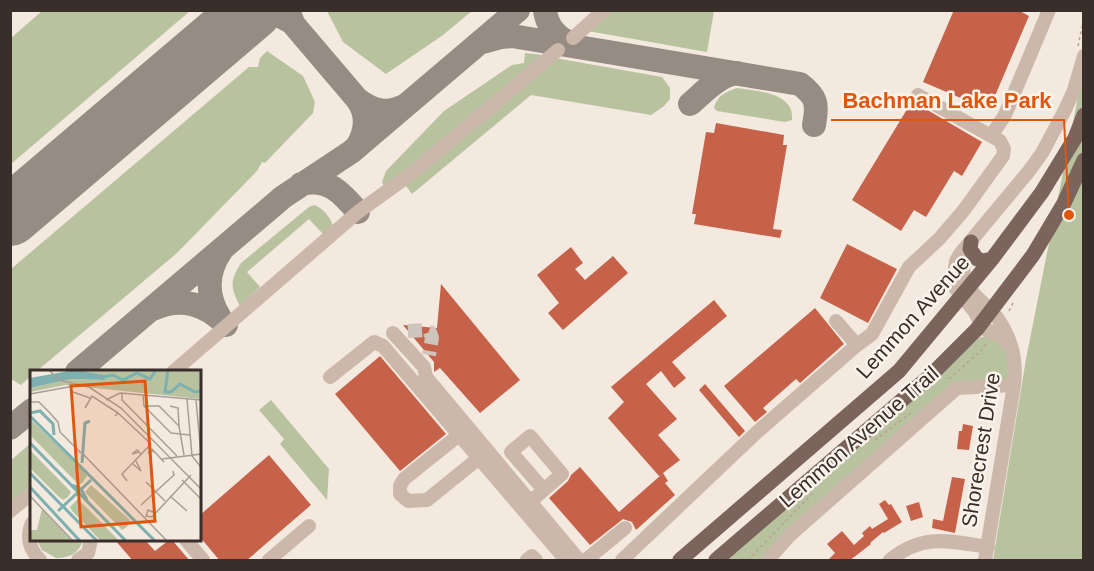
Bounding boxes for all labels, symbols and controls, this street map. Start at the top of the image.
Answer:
callout: Bachman Lake Park [831,80,1064,120]
text: Bachman Lake Park [842,88,1052,113]
street label: Lemmon Avenue [851,251,974,383]
street label: Lemmon Avenue Trail [775,361,943,512]
inset map [30,370,201,541]
street label: Shorecrest Drive [957,371,1004,529]

